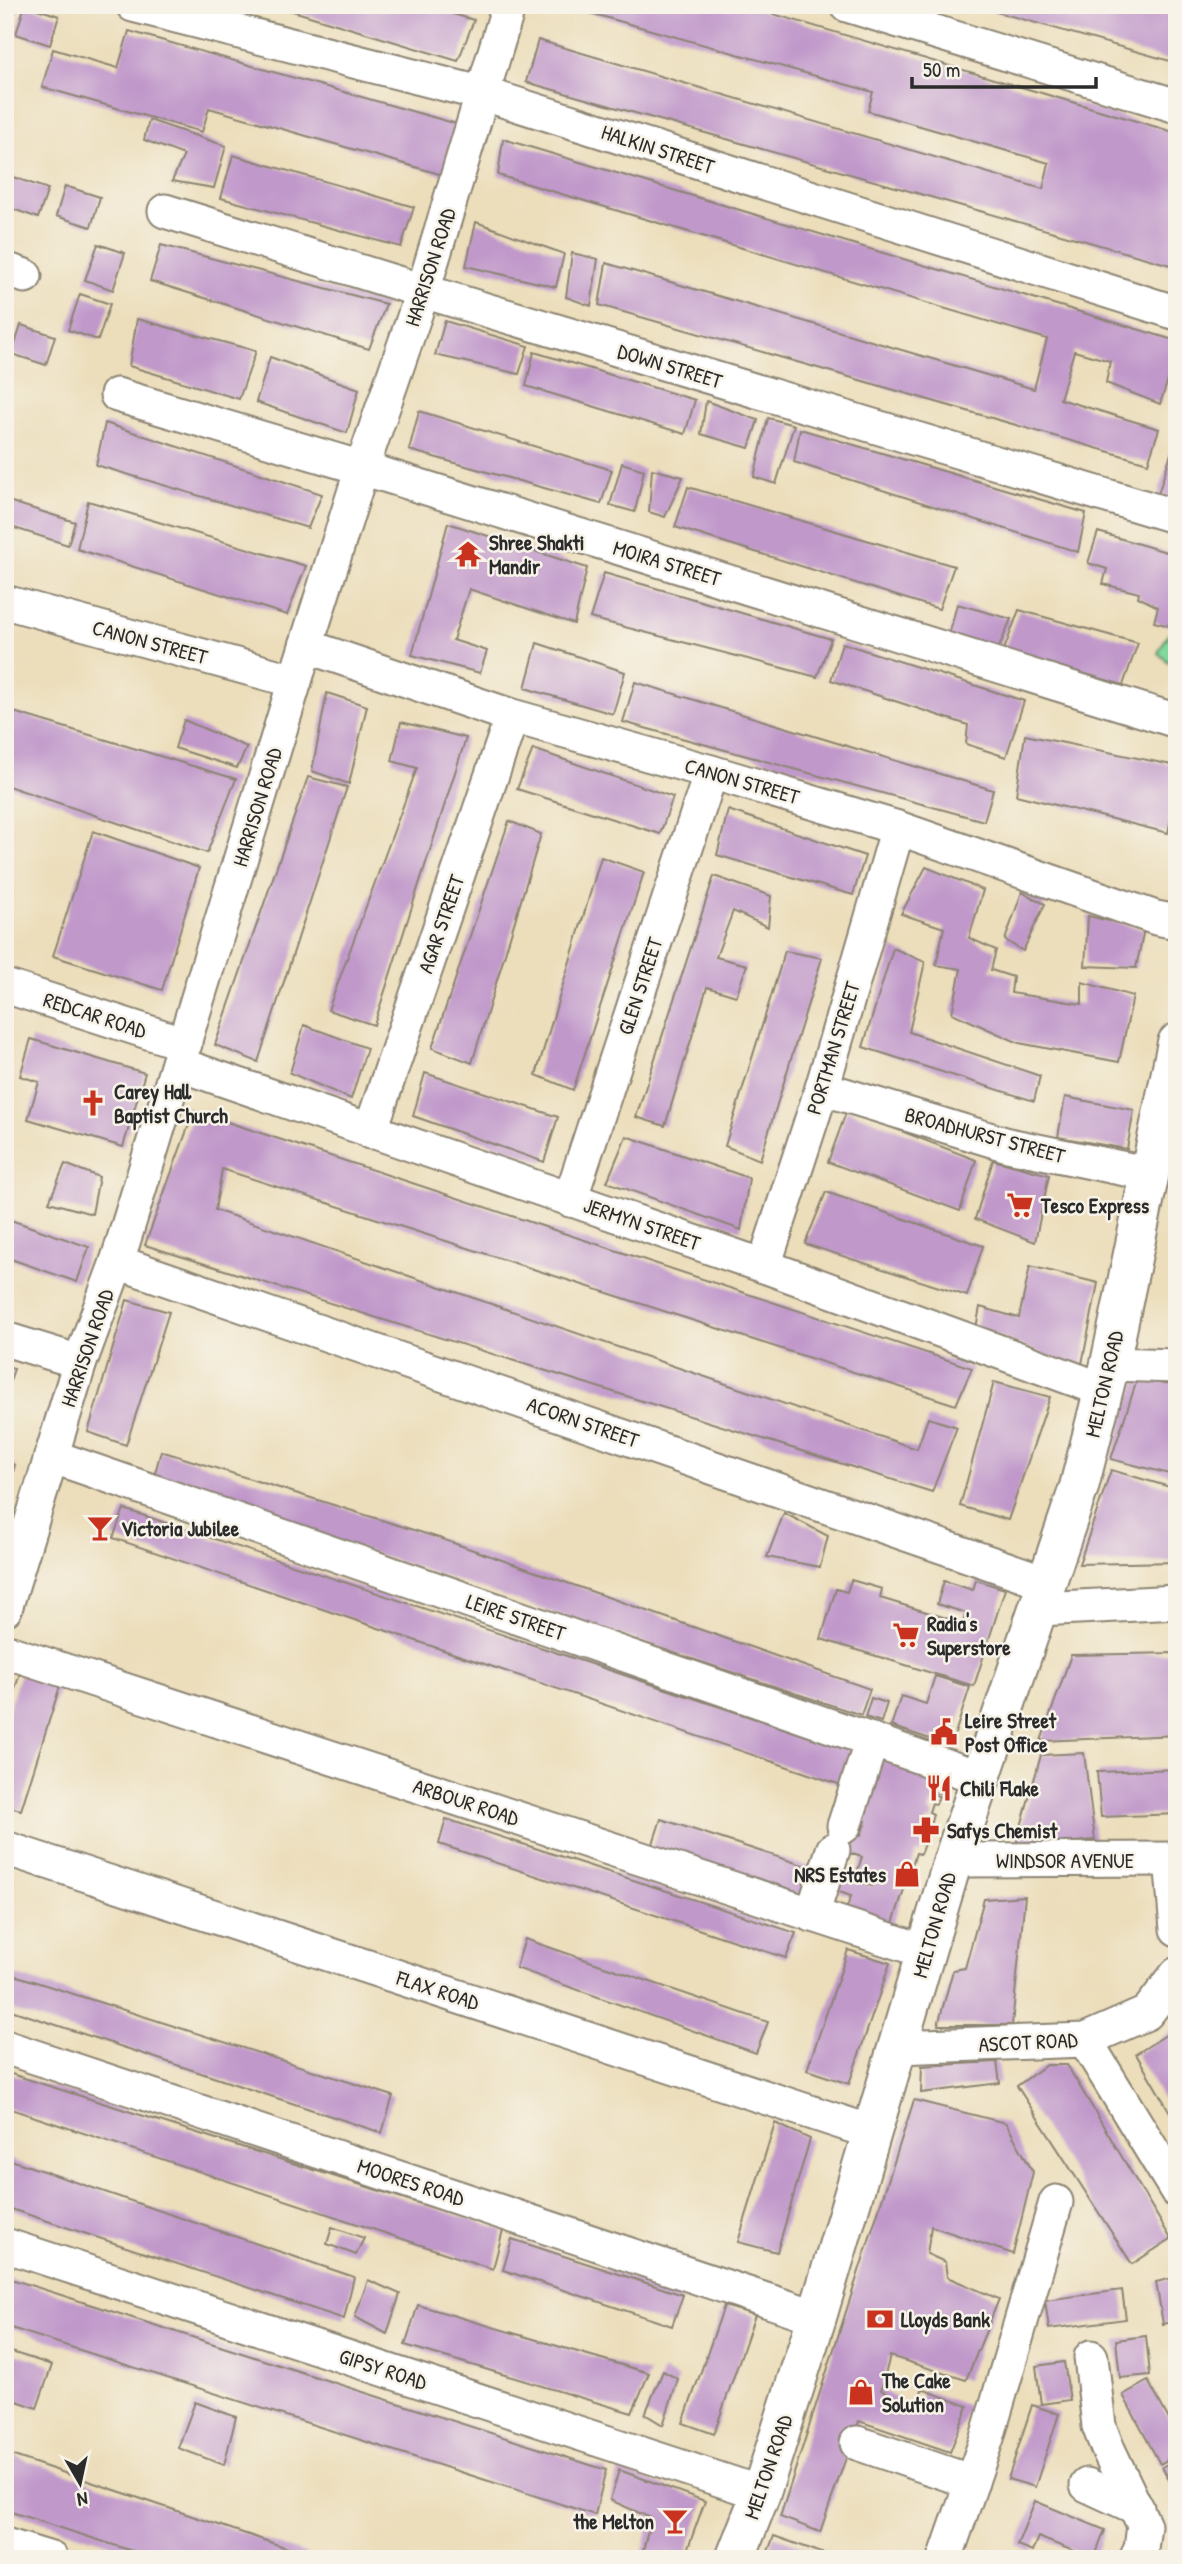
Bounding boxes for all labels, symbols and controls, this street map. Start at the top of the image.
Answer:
scale bar [912,46,1096,90]
text: 50 m [923,55,960,84]
street label: HALKIN STREET [598,117,719,181]
street label: HARRISON ROAD [397,204,463,330]
street label: DOWN STREET [614,336,727,396]
place label: Shree Shakti Mandir [489,528,584,581]
street label: MOIRA STREET [610,533,725,593]
temple icon: Shree Shakti Mandir [453,539,483,569]
street label: CANON STREET [89,613,212,672]
street label: HARRISON ROAD [225,744,289,870]
street label: CANON STREET [681,751,804,812]
street label: AGAR STREET [411,870,472,977]
street label: GLEN STREET [611,933,670,1038]
street label: PORTMAN STREET [799,977,867,1118]
street label: REDCAR ROAD [40,985,150,1045]
place label: Carey Hall Baptist Church [114,1077,228,1131]
church icon: Carey Hall Baptist Church [78,1088,108,1118]
street label: BROADHURST STREET [902,1100,1069,1171]
street label: JERMYN STREET [580,1190,705,1258]
supermarket icon: Tesco Express [1005,1190,1035,1220]
place label: Tesco Express [1040,1191,1149,1221]
street label: HARRISON ROAD [53,1285,121,1411]
street label: MELTON ROAD [1078,1328,1130,1440]
street label: ACORN STREET [523,1389,644,1455]
bar icon: Victoria Jubilee [85,1513,115,1543]
place label: Victoria Jubilee [121,1514,240,1543]
street label: LEIRE STREET [463,1587,571,1648]
place label: Radia's Superstore [927,1609,1011,1663]
supermarket icon: Radia's Superstore [891,1620,921,1650]
place label: Leire Street Post Office [965,1706,1057,1759]
public building icon: Leire Street Post Office [929,1717,959,1747]
street label: ARBOUR ROAD [409,1771,523,1833]
restaurant icon: Chili Flake [924,1773,954,1803]
place label: Chili Flake [960,1774,1040,1803]
pharmacy icon: Safys Chemist [911,1815,941,1845]
place label: Safys Chemist [947,1816,1058,1846]
street label: WINDSOR AVENUE [996,1846,1134,1875]
shop icon: NRS Estates [892,1859,922,1889]
place label: NRS Estates [794,1860,886,1889]
street label: MELTON ROAD [905,1869,963,1981]
street label: FLAX ROAD [392,1963,483,2017]
street label: ASCOT ROAD [978,2025,1078,2059]
street label: MOORES ROAD [354,2151,468,2213]
bank icon: Lloyds Bank [865,2304,895,2334]
place label: Lloyds Bank [901,2305,990,2335]
street label: GIPSY ROAD [336,2341,430,2397]
place label: The Cake Solution [881,2366,951,2419]
shop icon: The Cake Solution [846,2377,876,2407]
street label: MELTON ROAD [737,2411,799,2523]
north arrow [46,2448,116,2518]
text: N [76,2486,90,2513]
bar icon: the Melton [660,2506,690,2536]
place label: the Melton [572,2507,654,2536]

